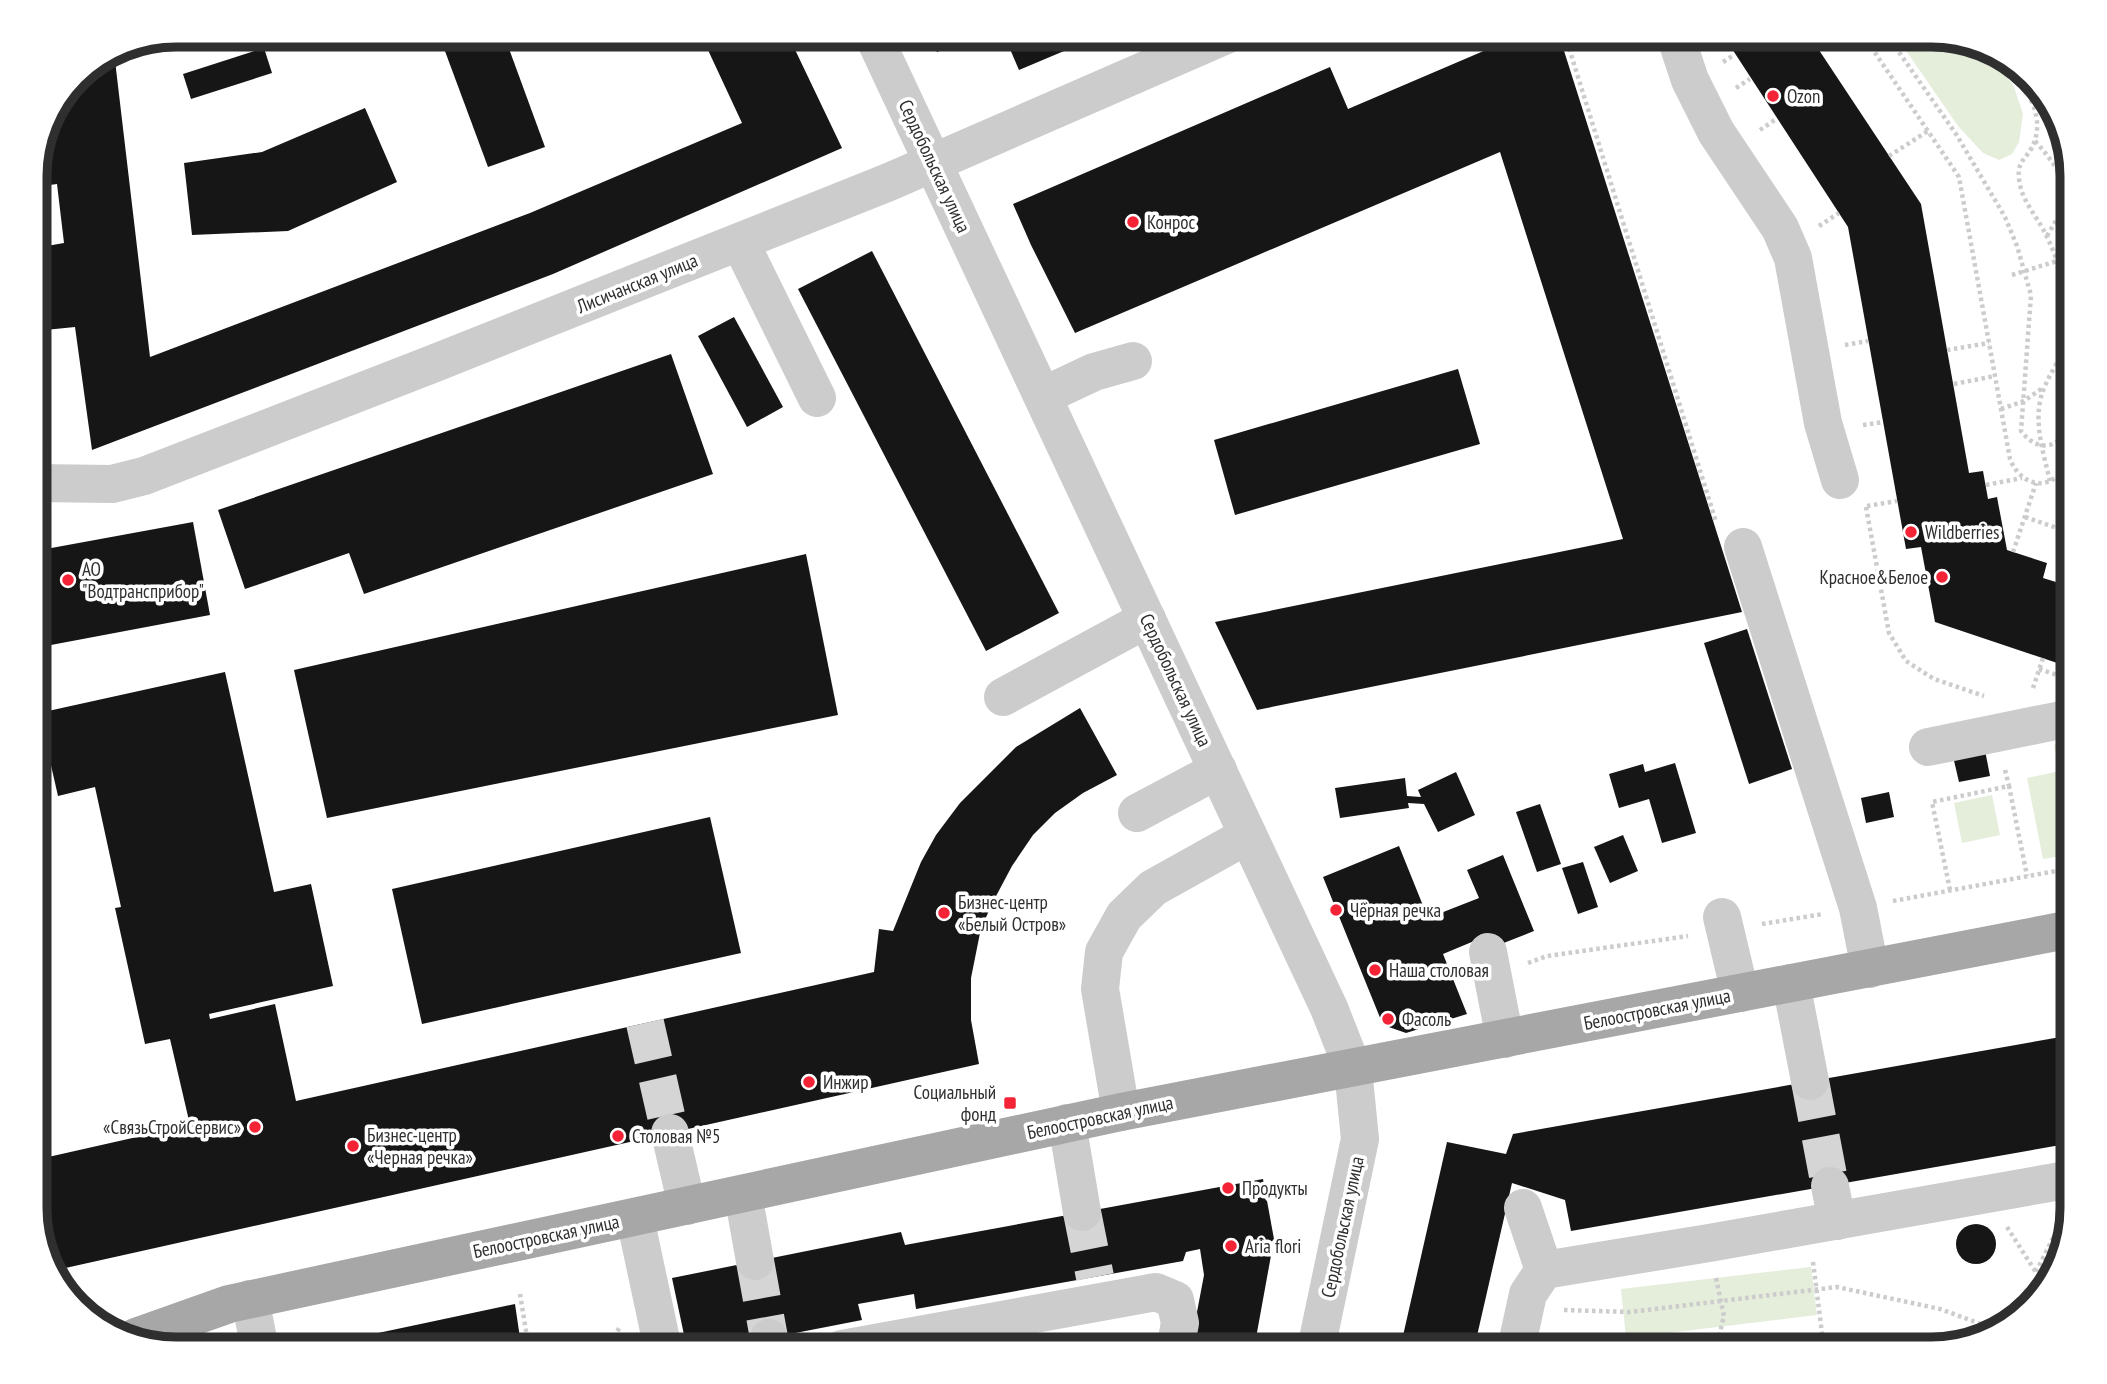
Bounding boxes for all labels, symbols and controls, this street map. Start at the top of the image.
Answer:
place label: Ozon [1787,84,1820,108]
marker: Ozon [1765,88,1781,104]
street label: Сердобольская улица [894,96,976,236]
place label: Конрос [1147,210,1195,234]
marker: Конрос [1125,214,1141,230]
street label: Лисичанская улица [572,248,701,319]
place label: Wildberries [1925,520,1999,544]
marker: Wildberries [1903,524,1919,540]
place label: АО "Водтрансприбор" [82,557,204,603]
place label: Красное&Белое [1819,565,1928,589]
marker: Красное&Белое [1934,569,1950,585]
marker: АО "Водтрансприбор" [60,572,76,588]
street label: Сердобольская улица [1135,610,1217,750]
place label: Бизнес-центр «Белый Остров» [958,890,1066,936]
place label: Чёрная речка [1350,898,1441,922]
marker: Чёрная речка [1328,902,1344,918]
marker: Бизнес-центр «Белый Остров» [936,905,952,921]
place label: Наша столовая [1389,958,1489,982]
marker: Наша столовая [1367,962,1383,978]
street label: Белоостровская улица [1582,983,1732,1035]
place label: Фасоль [1402,1007,1451,1031]
marker: Фасоль [1380,1011,1396,1027]
place label: Инжир [823,1070,868,1094]
marker: Инжир [801,1074,817,1090]
place label: Социальный фонд [914,1080,997,1126]
street label: Белоостровская улица [1025,1090,1175,1144]
marker: Социальный фонд [1002,1095,1018,1111]
place label: «СвязьСтройСервис» [103,1115,241,1139]
marker: «СвязьСтройСервис» [247,1119,263,1135]
place label: Бизнес-центр «Черная речка» [367,1123,473,1169]
place label: Столовая №5 [632,1124,721,1148]
marker: Столовая №5 [610,1128,626,1144]
marker: Бизнес-центр «Черная речка» [345,1138,361,1154]
street label: Сердобольская улица [1315,1154,1369,1300]
place label: Продукты [1242,1176,1308,1200]
marker: Продукты [1220,1180,1236,1196]
street label: Белоостровская улица [471,1209,621,1263]
place label: Аria flori [1245,1234,1301,1258]
marker: Аria flori [1223,1238,1239,1254]

